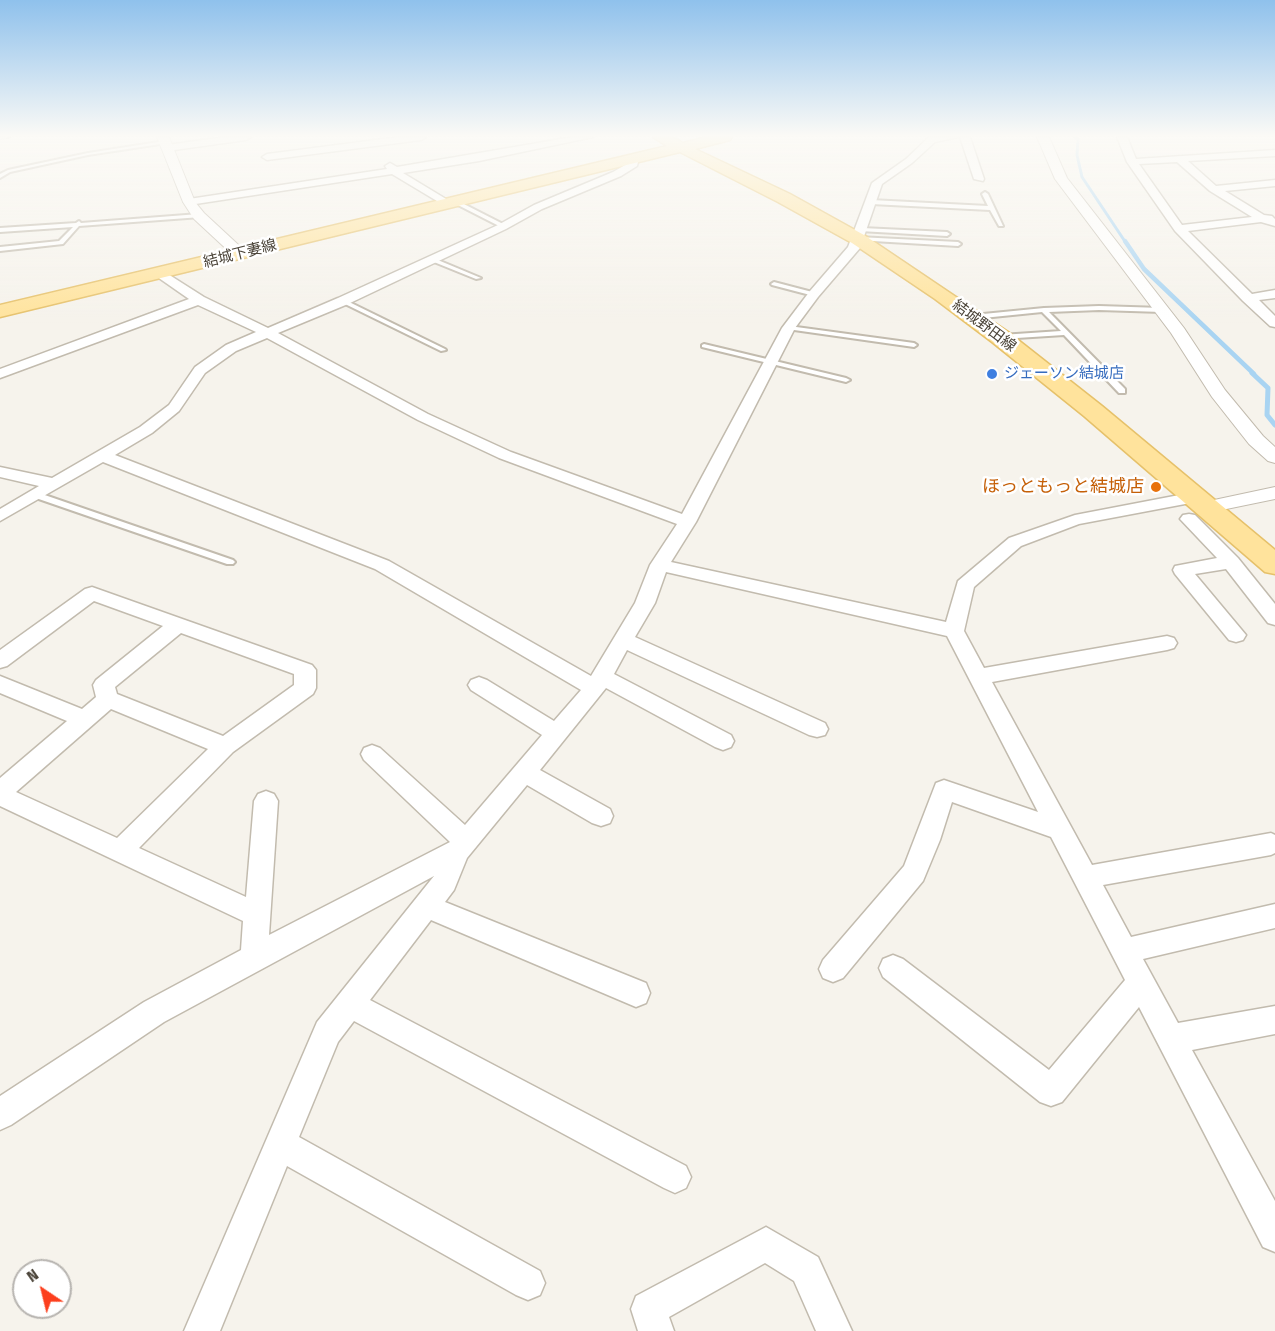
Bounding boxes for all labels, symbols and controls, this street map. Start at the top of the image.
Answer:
street label: 結城下妻線 [201,236,279,272]
street label: 結城野田線 [949,296,1019,356]
place label: ジェーソン結城店 [1004,365,1124,383]
marker: ジェーソン結城店 [985,367,999,381]
place label: ほっともっと結城店 [982,476,1144,498]
marker: ほっともっと結城店 [1149,480,1163,494]
north arrow [12,1259,72,1319]
text: N [23,1265,42,1286]

